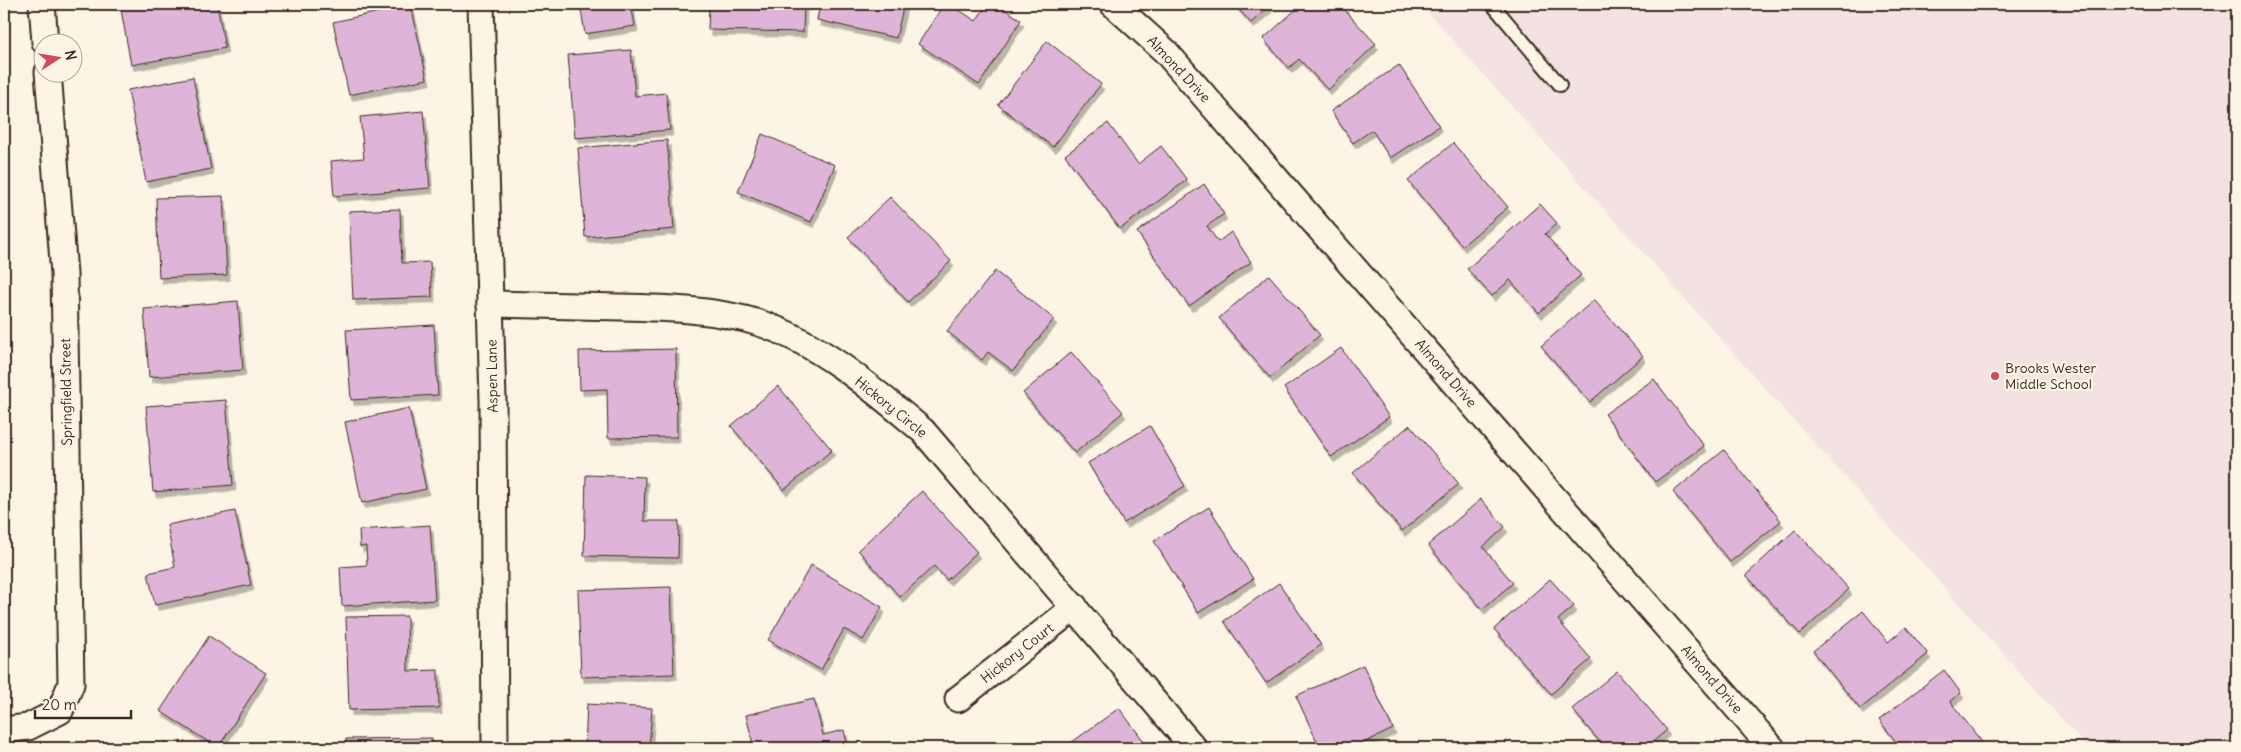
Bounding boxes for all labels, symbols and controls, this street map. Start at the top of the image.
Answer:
north arrow [32,32,82,82]
street label: Almond Drive [1143,32,1215,106]
text: N [61,49,81,62]
street label: Almond Drive [1411,335,1481,411]
street label: Springfield Street [56,338,76,446]
street label: Aspen Lane [482,339,502,413]
place label: Brooks Wester Middle School [2005,359,2097,393]
marker: Brooks Wester Middle School [1989,370,2001,382]
street label: Hickory Circle [851,372,931,442]
street label: Hickory Court [977,619,1057,687]
street label: Almond Drive [1677,641,1747,717]
scale bar [35,687,131,719]
text: 20 m [42,695,77,714]

